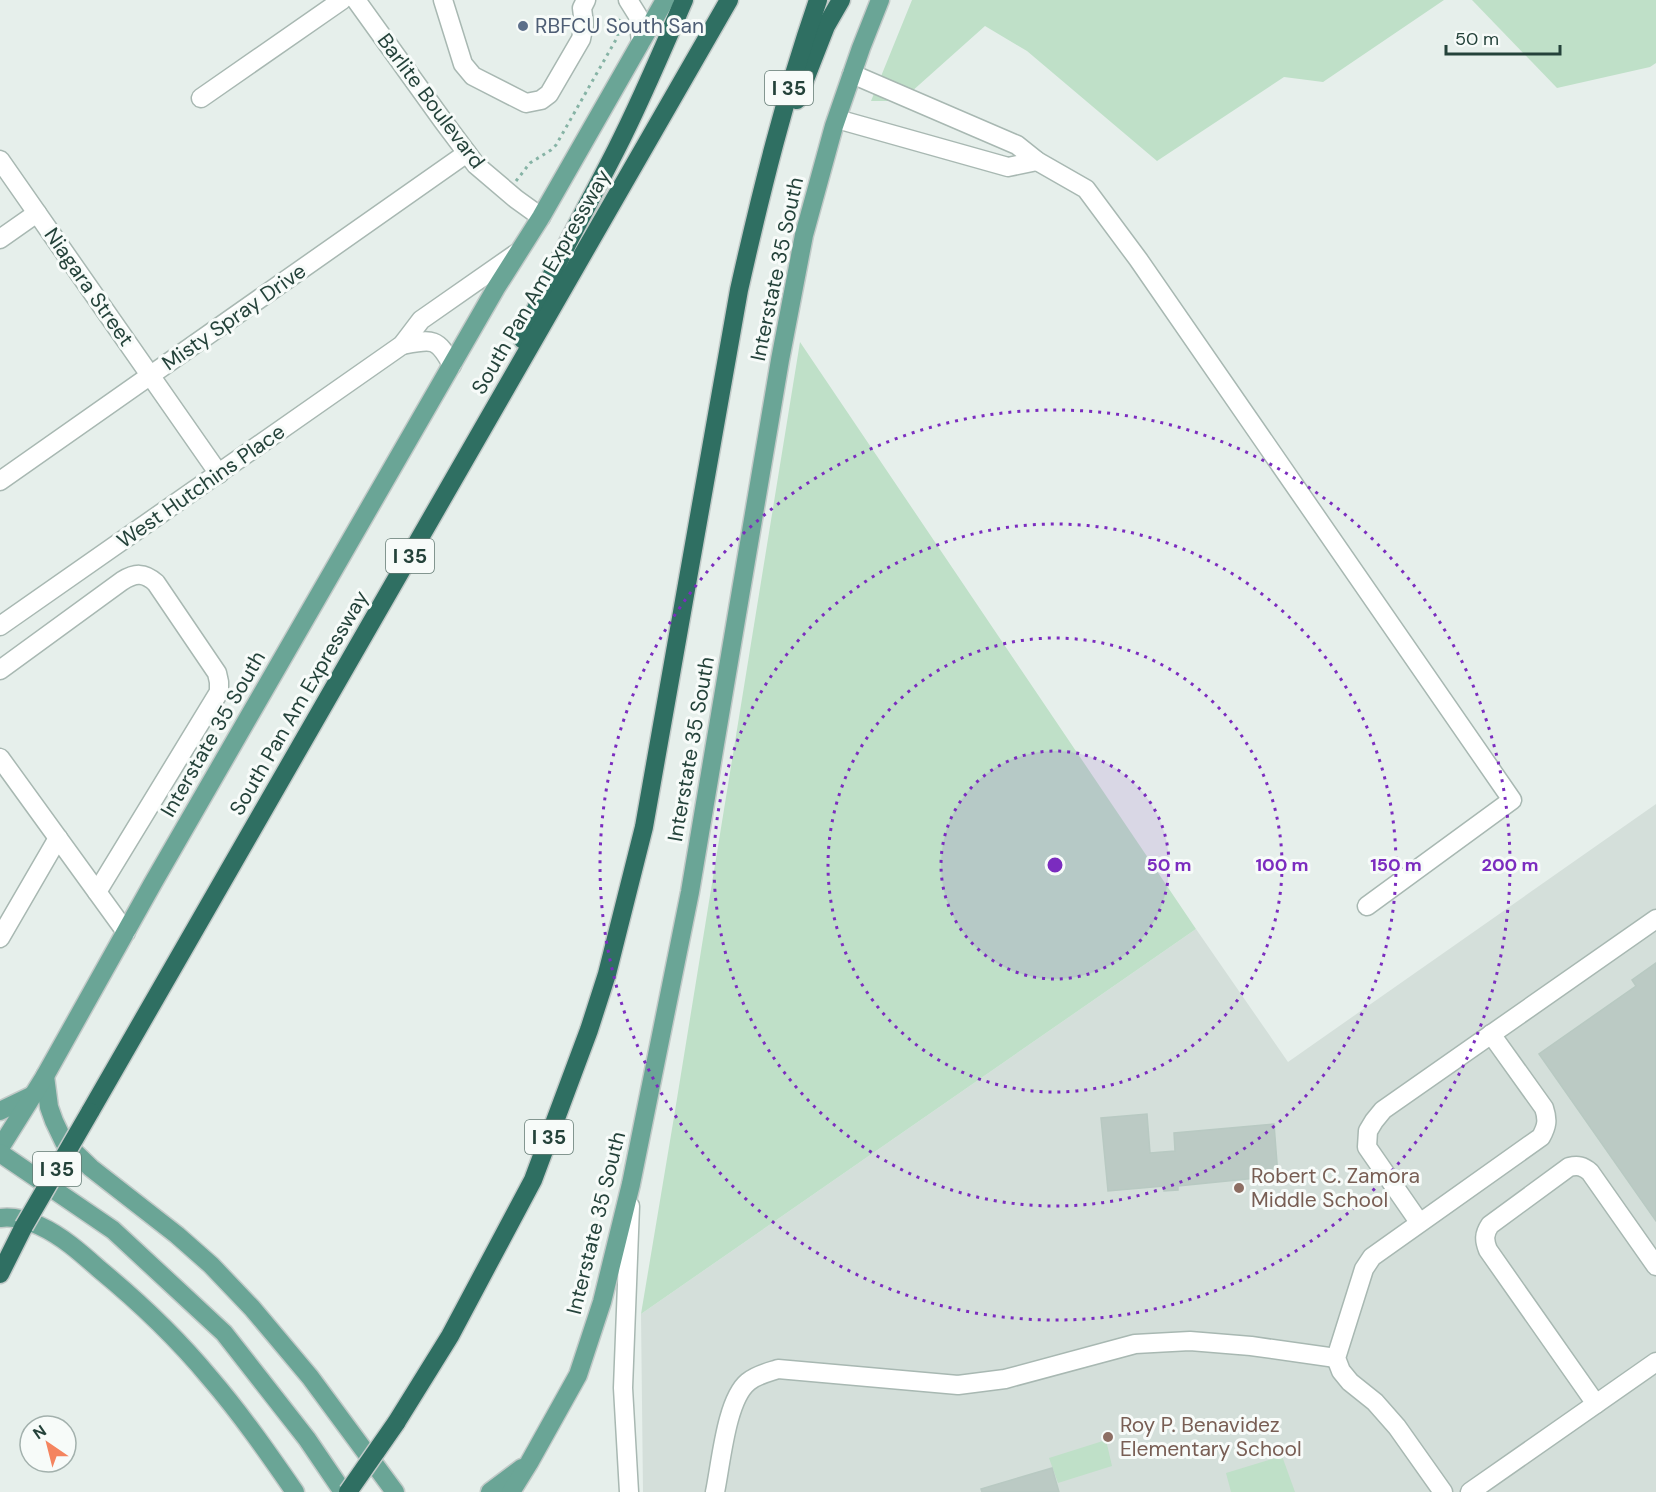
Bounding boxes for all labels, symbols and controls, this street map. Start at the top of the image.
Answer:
place label: RBFCU South San [535,12,704,40]
scale bar [1446,18,1560,56]
marker: RBFCU South San [516,19,530,33]
text: 50 m [1455,27,1499,51]
street label: Barlite Boulevard [371,28,491,174]
road number: I 35 [765,71,813,105]
street label: South Pan Am Expressway [465,164,617,400]
street label: Interstate 35 South [744,174,810,364]
street label: Niagara Street [38,222,140,352]
street label: Misty Spray Drive [157,257,311,377]
street label: West Hutchins Place [112,417,291,555]
road number: I 35 [386,539,434,573]
street label: South Pan Am Expressway [223,585,375,821]
street label: Interstate 35 South [154,646,272,822]
street label: Interstate 35 South [661,654,721,844]
text: 50 m [1146,853,1192,877]
text: 100 m [1255,853,1309,877]
text: 150 m [1370,853,1422,877]
text: 200 m [1482,853,1538,877]
centre of rings [1045,855,1065,875]
road number: I 35 [525,1120,573,1154]
street label: Interstate 35 South [560,1129,632,1317]
road number: I 35 [33,1152,81,1186]
place label: Robert C. Zamora Middle School [1251,1162,1420,1214]
marker: Robert C. Zamora Middle School [1232,1181,1246,1195]
place label: Roy P. Benavidez Elementary School [1120,1411,1302,1463]
north arrow [18,1414,78,1474]
text: N [29,1420,50,1444]
marker: Roy P. Benavidez Elementary School [1101,1430,1115,1444]

